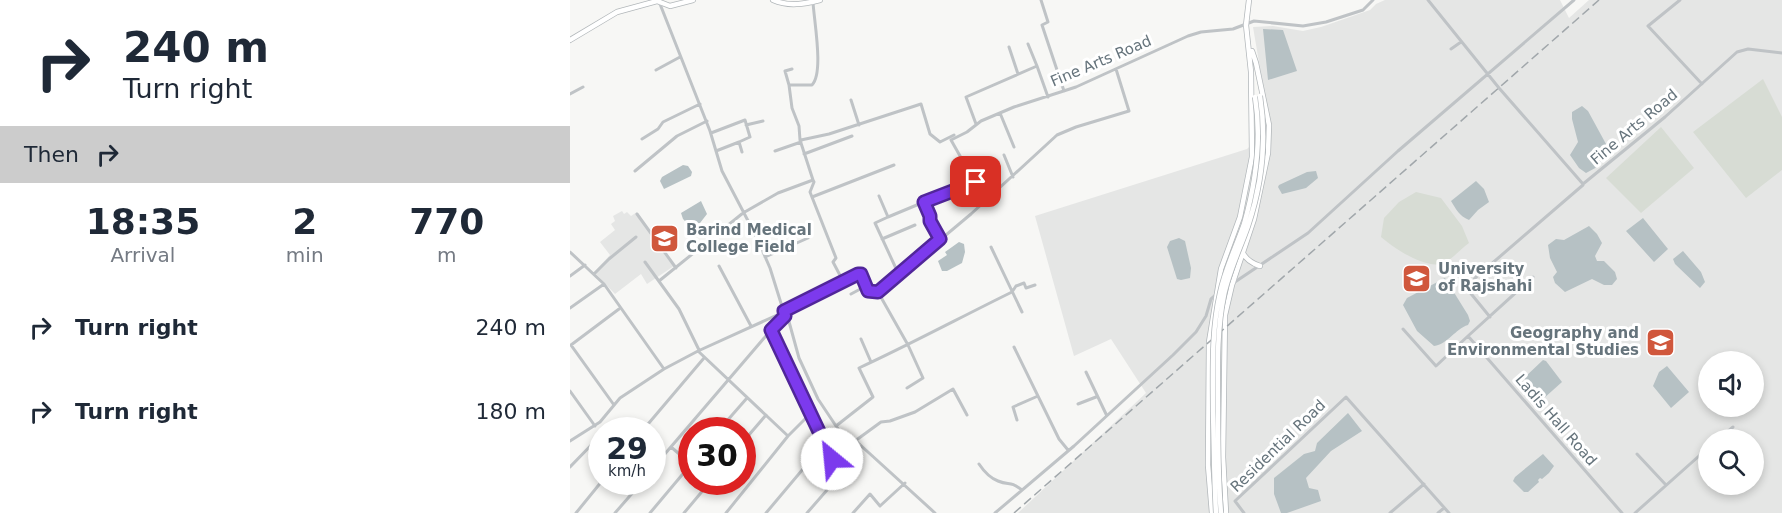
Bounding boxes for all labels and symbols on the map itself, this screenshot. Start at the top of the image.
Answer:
street label: Fine Arts Road [1048,32,1154,90]
street label: Fine Arts Road [1587,85,1681,169]
pin [950,156,1001,207]
place label: Barind Medical College Field [686,221,812,256]
school or university icon: Barind Medical College Field [649,223,681,255]
place label: University of Rajshahi [1438,260,1532,295]
school or university icon: University of Rajshahi [1401,262,1433,294]
place label: Geography and Environmental Studies [1447,324,1639,359]
school or university icon: Geography and Environmental Studies [1644,326,1676,358]
street label: Ladis Hall Road [1511,371,1601,469]
street label: Residential Road [1227,396,1329,496]
speed limit sign: 30 [678,417,756,495]
position arrow [800,427,864,491]

